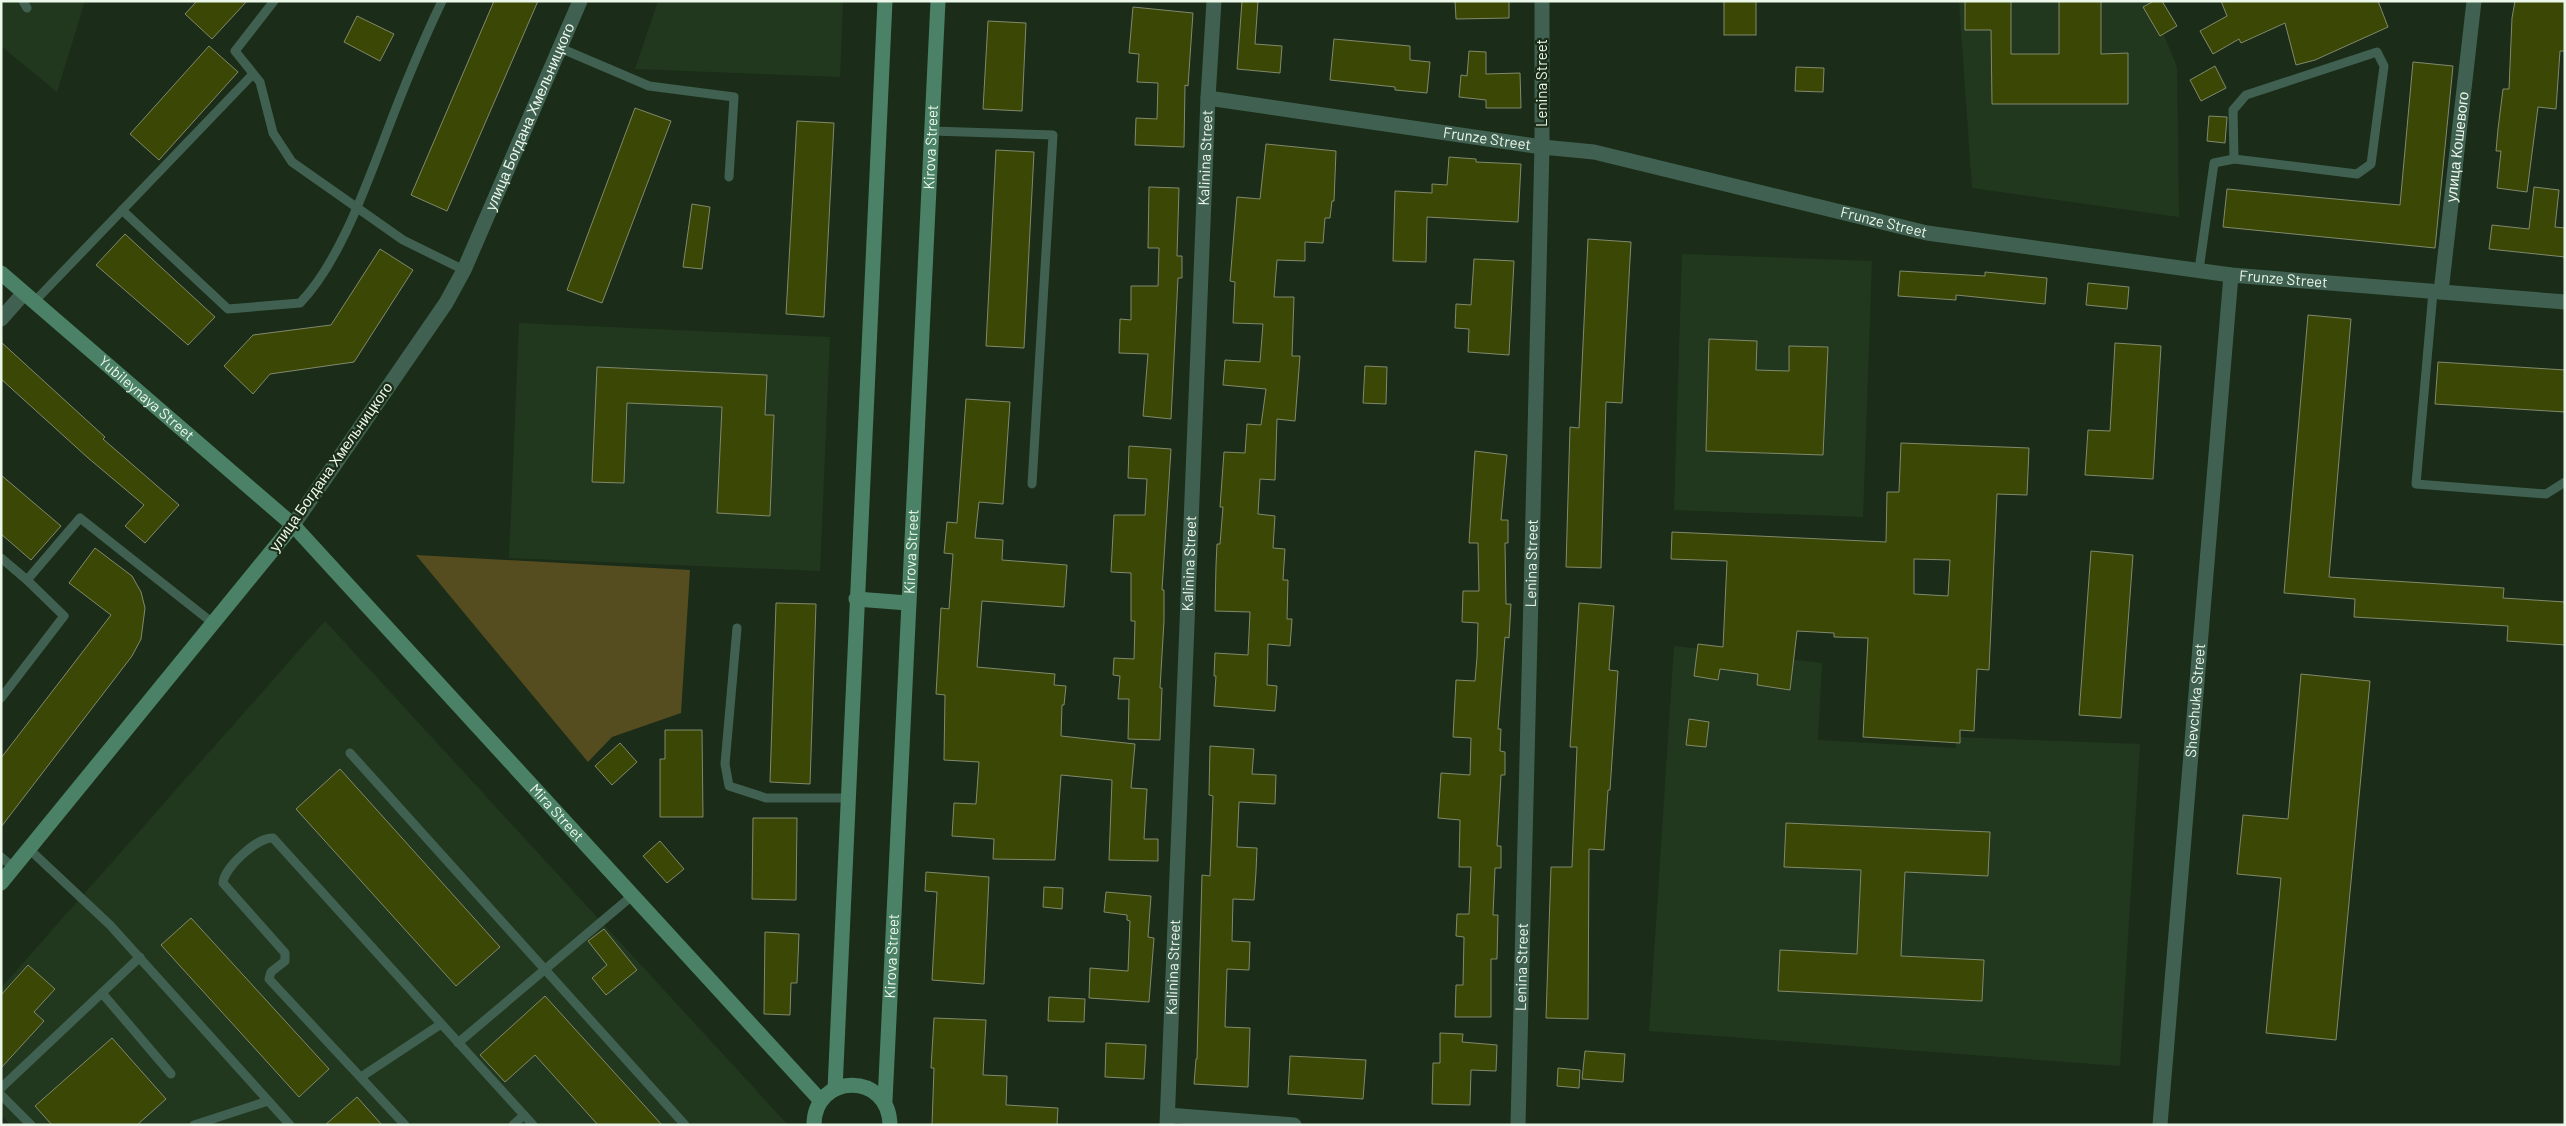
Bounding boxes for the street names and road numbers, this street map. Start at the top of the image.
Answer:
street label: улица Богдана Хмельницкого [481,20,578,213]
street label: Lenina Street [1532,39,1550,127]
street label: улица Кошевого [2441,90,2472,203]
street label: Kirova Street [919,104,941,190]
street label: Kalinina Street [1194,110,1216,206]
street label: Frunze Street [1442,123,1532,153]
street label: Frunze Street [1839,202,1929,241]
street label: Frunze Street [2239,266,2328,291]
street label: Yubileynaya Street [96,352,198,444]
street label: улица Богдана Хмельницкого [265,378,396,555]
street label: Kirova Street [899,509,922,594]
street label: Kalinina Street [1178,515,1199,612]
street label: Lenina Street [1521,519,1541,607]
street label: Shevchuka Street [2181,643,2208,758]
street label: Mira Street [527,780,588,845]
street label: Kirova Street [880,913,902,999]
street label: Kalinina Street [1161,919,1183,1015]
street label: Lenina Street [1511,923,1531,1011]

